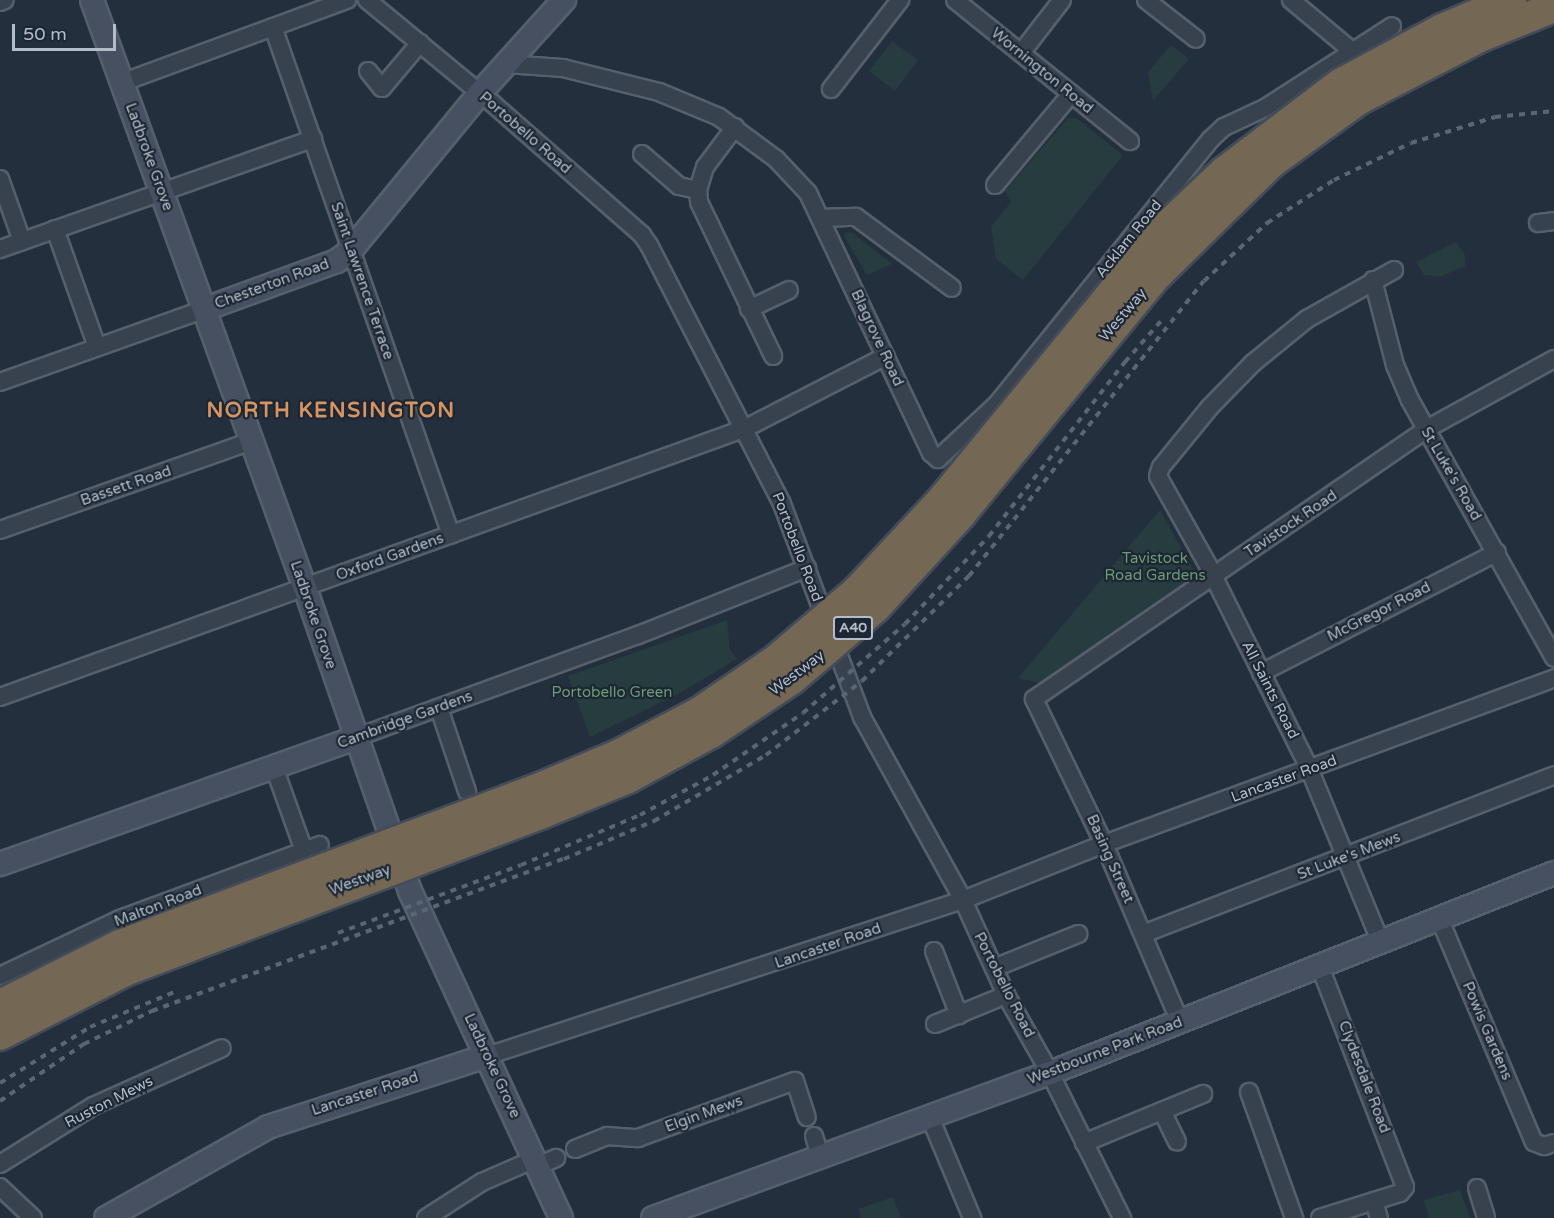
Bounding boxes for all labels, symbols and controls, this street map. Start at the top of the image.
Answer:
scale bar [15,12,118,50]
text: 50 m [23,23,67,45]
street label: Wornington Road [987,24,1097,118]
street label: Portobello Road [475,88,575,178]
street label: Ladbroke Grove [121,101,177,213]
street label: Acklam Road [1092,197,1166,281]
street label: Saint Lawrence Terrace [327,200,397,362]
street label: Chesterton Road [212,255,332,313]
street label: Westway [1096,285,1150,345]
street label: Blagrove Road [847,287,907,389]
district label: NORTH KENSINGTON [206,398,456,424]
street label: St Luke's Road [1417,424,1485,524]
street label: Bassett Road [78,462,174,510]
street label: Tavistock Road [1241,486,1341,562]
street label: Portobello Road [768,490,826,604]
street label: Oxford Gardens [334,529,446,585]
park label: Tavistock Road Gardens [1104,549,1206,584]
street label: Ladbroke Grove [286,559,340,671]
street label: McGregor Road [1324,578,1434,646]
road number: A40 [832,617,874,639]
street label: All Saints Road [1238,638,1302,742]
street label: Westway [766,647,828,699]
park label: Portobello Green [552,684,672,702]
street label: Cambridge Gardens [335,687,475,753]
street label: Lancaster Road [1229,752,1339,806]
street label: Basing Street [1082,812,1138,906]
street label: St Luke's Mews [1295,828,1403,884]
street label: Westway [327,861,393,899]
street label: Malton Road [112,881,204,931]
street label: Lancaster Road [772,919,884,973]
street label: Portobello Road [970,929,1038,1041]
street label: Powis Gardens [1458,979,1516,1083]
street label: Ladbroke Grove [460,1011,524,1121]
street label: Westbourne Park Road [1025,1013,1185,1089]
street label: Clydesdale Road [1334,1018,1394,1136]
street label: Lancaster Road [309,1068,421,1120]
street label: Ruston Mews [62,1072,156,1132]
street label: Elgin Mews [663,1092,745,1136]

